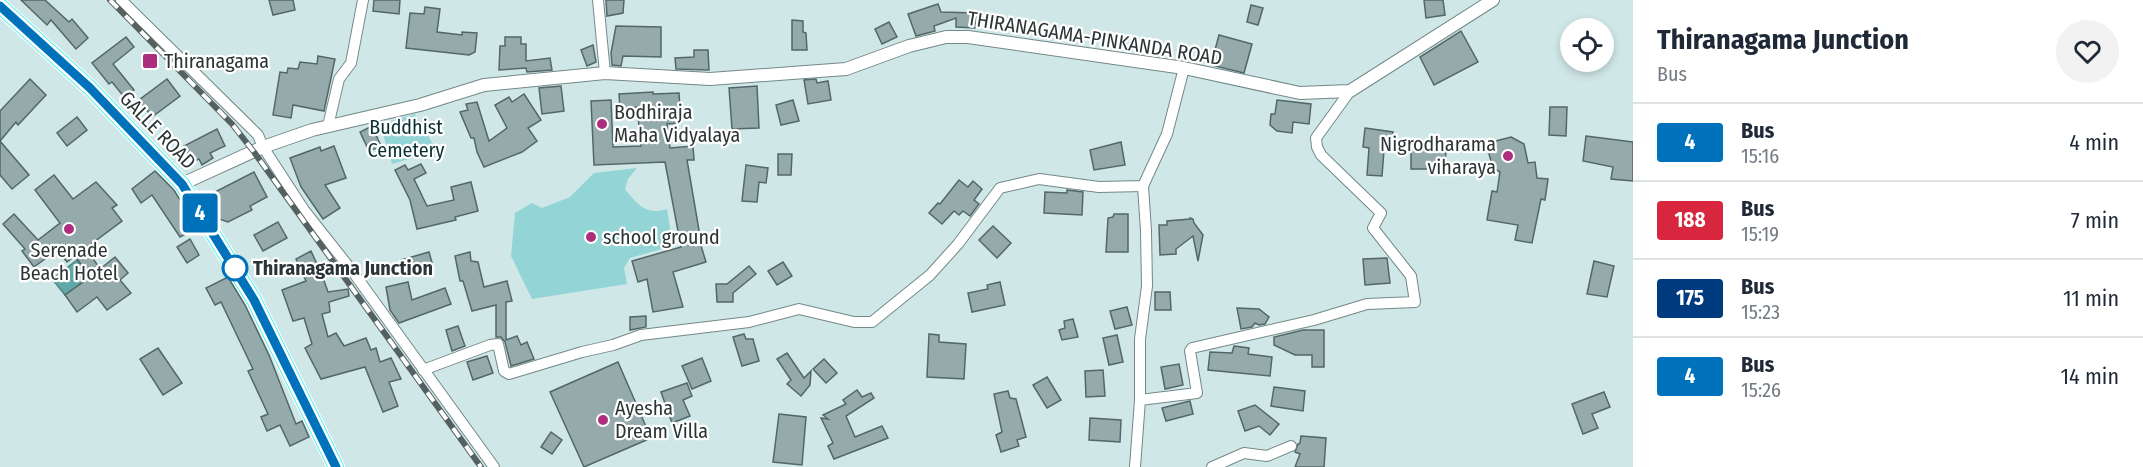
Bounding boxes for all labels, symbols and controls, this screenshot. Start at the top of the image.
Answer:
street label: THIRANAGAMA-PINKANDA ROAD [966,6,1224,70]
map controls [1560,18,1614,72]
button: locate [1560,18,1614,72]
button: heart [2056,20,2119,83]
text: Thiranagama Junction [1657,23,1909,56]
place label: Thiranagama [164,49,269,73]
marker: Thiranagama [141,52,159,70]
text: Bus [1657,62,1687,86]
street label: GALLE ROAD [115,86,201,174]
place label: Bodhiraja Maha Vidyalaya [614,100,740,147]
park label: Buddhist Cemetery [368,115,445,162]
marker: Bodhiraja Maha Vidyalaya [595,117,609,131]
text: Bus [1741,117,1774,144]
text: 4 [1685,129,1695,155]
text: 4 min [2069,129,2119,156]
place label: Nigrodharama viharaya [1380,132,1496,179]
text: 15:16 [1741,144,1779,168]
marker: Nigrodharama viharaya [1501,149,1515,163]
line badge: 4 [180,194,220,232]
text: Bus [1741,195,1774,222]
text: 4 [195,200,205,226]
text: 188 [1674,207,1706,233]
text: 7 min [2071,207,2119,234]
marker: Serenade Beach Hotel [62,222,76,236]
text: 15:19 [1741,222,1779,246]
place label: school ground [603,225,720,249]
marker: school ground [584,230,598,244]
place label: Serenade Beach Hotel [20,238,118,285]
marker: Thiranagama Junction [222,255,248,281]
place label: Thiranagama Junction [253,256,433,280]
text: Bus [1741,273,1774,300]
text: 175 [1676,285,1704,311]
text: 11 min [2063,285,2119,312]
text: 15:23 [1741,300,1780,324]
text: Bus [1741,351,1774,378]
text: 4 [1685,363,1695,389]
text: 14 min [2061,363,2119,390]
text: 15:26 [1741,378,1781,402]
place label: Ayesha Dream Villa [615,396,708,443]
marker: Ayesha Dream Villa [596,413,610,427]

